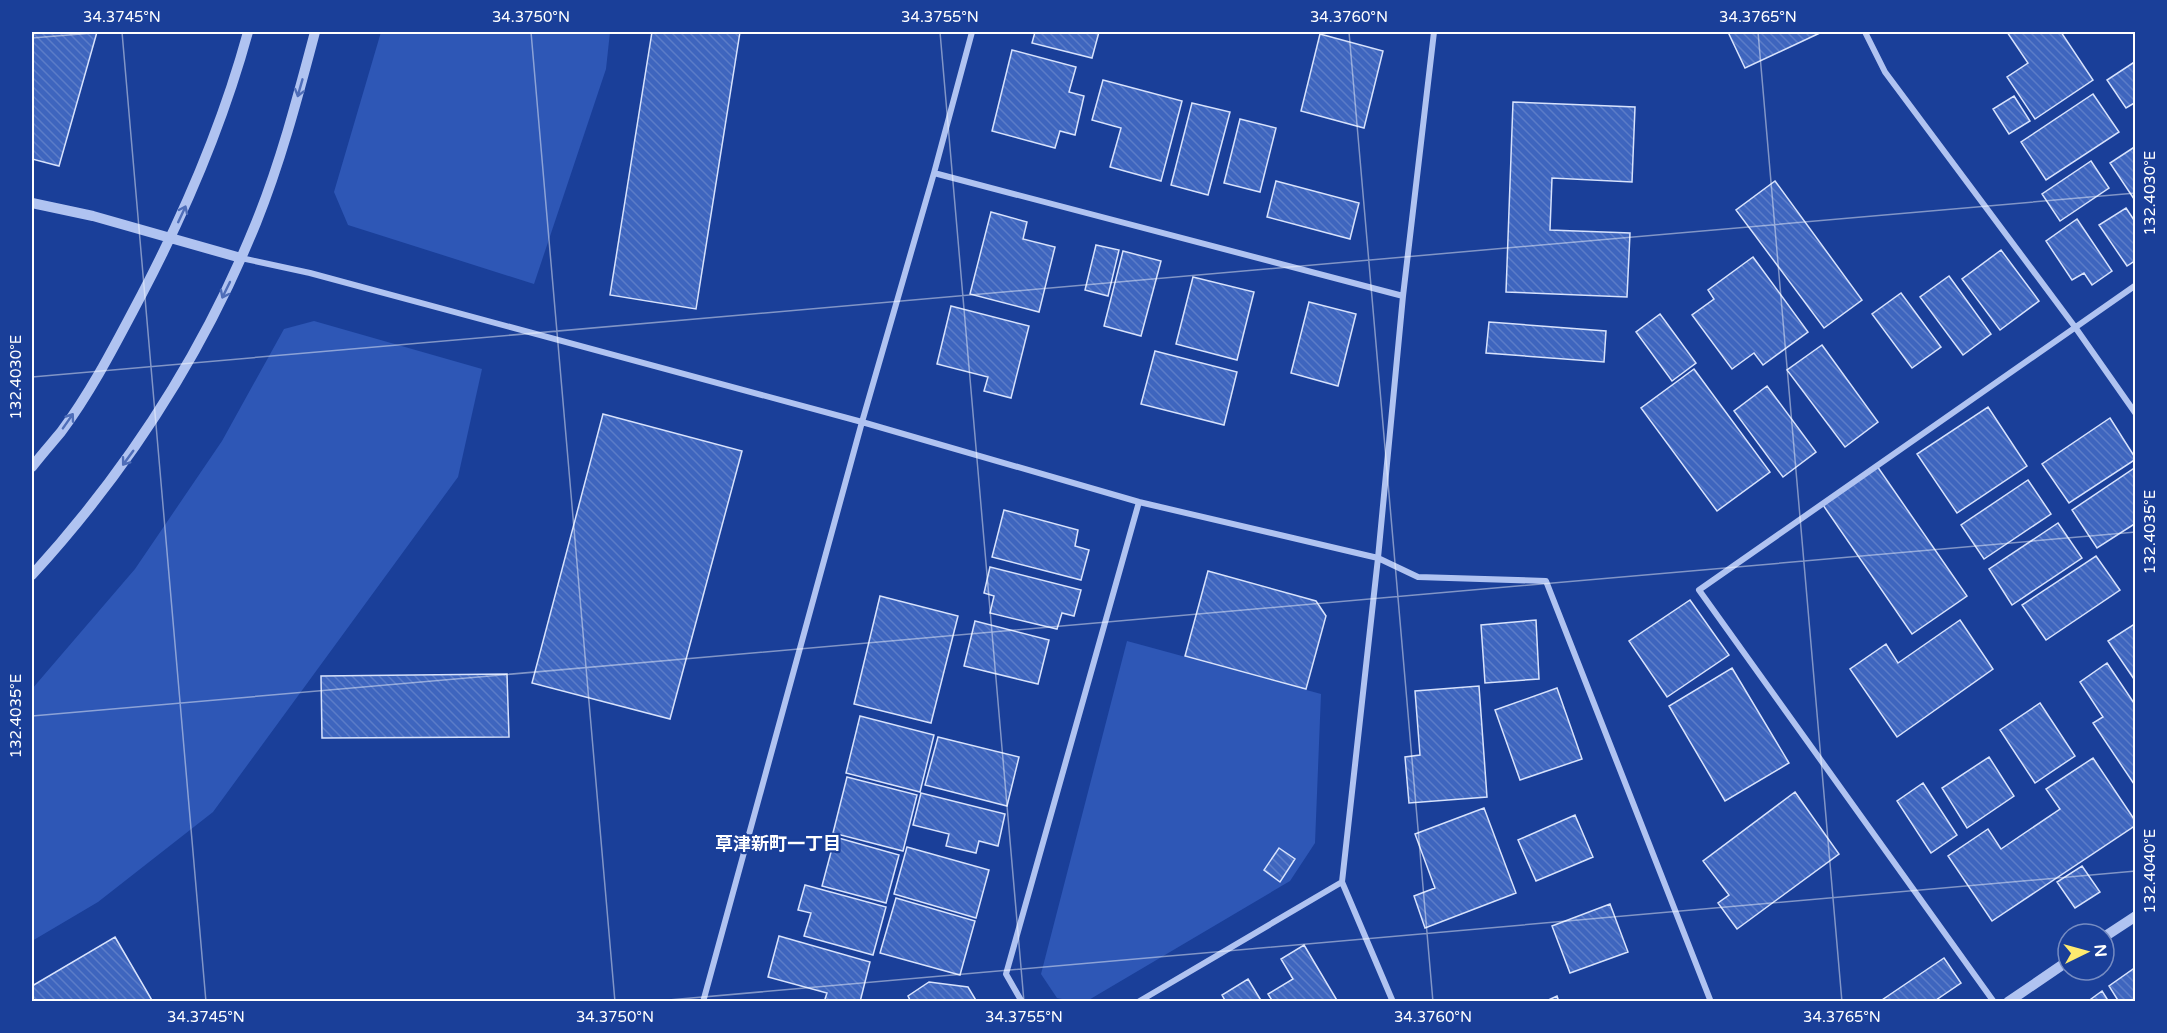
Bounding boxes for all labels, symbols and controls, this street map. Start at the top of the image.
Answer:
text: 34.3745°N [83,8,161,26]
text: 34.3750°N [492,8,570,26]
text: 34.3755°N [901,8,979,26]
text: 34.3760°N [1310,8,1388,26]
text: 34.3765°N [1719,8,1797,26]
one-way arrow [294,78,305,97]
text: 132.4030°E [2141,151,2159,235]
one-way arrow [177,205,188,223]
one-way arrow [219,281,231,299]
text: 132.4030°E [7,335,25,419]
one-way arrow [62,413,74,430]
one-way arrow [121,450,134,466]
text: 132.4035°E [2141,490,2159,574]
text: 132.4035°E [7,674,25,758]
text: 132.4040°E [2141,829,2159,913]
district label: 草津新町一丁目 [715,833,841,855]
north arrow [2056,922,2116,982]
text: N [2089,944,2110,958]
text: 34.3745°N [167,1008,245,1026]
text: 34.3750°N [576,1008,654,1026]
text: 34.3755°N [985,1008,1063,1026]
text: 34.3760°N [1394,1008,1472,1026]
text: 34.3765°N [1803,1008,1881,1026]

